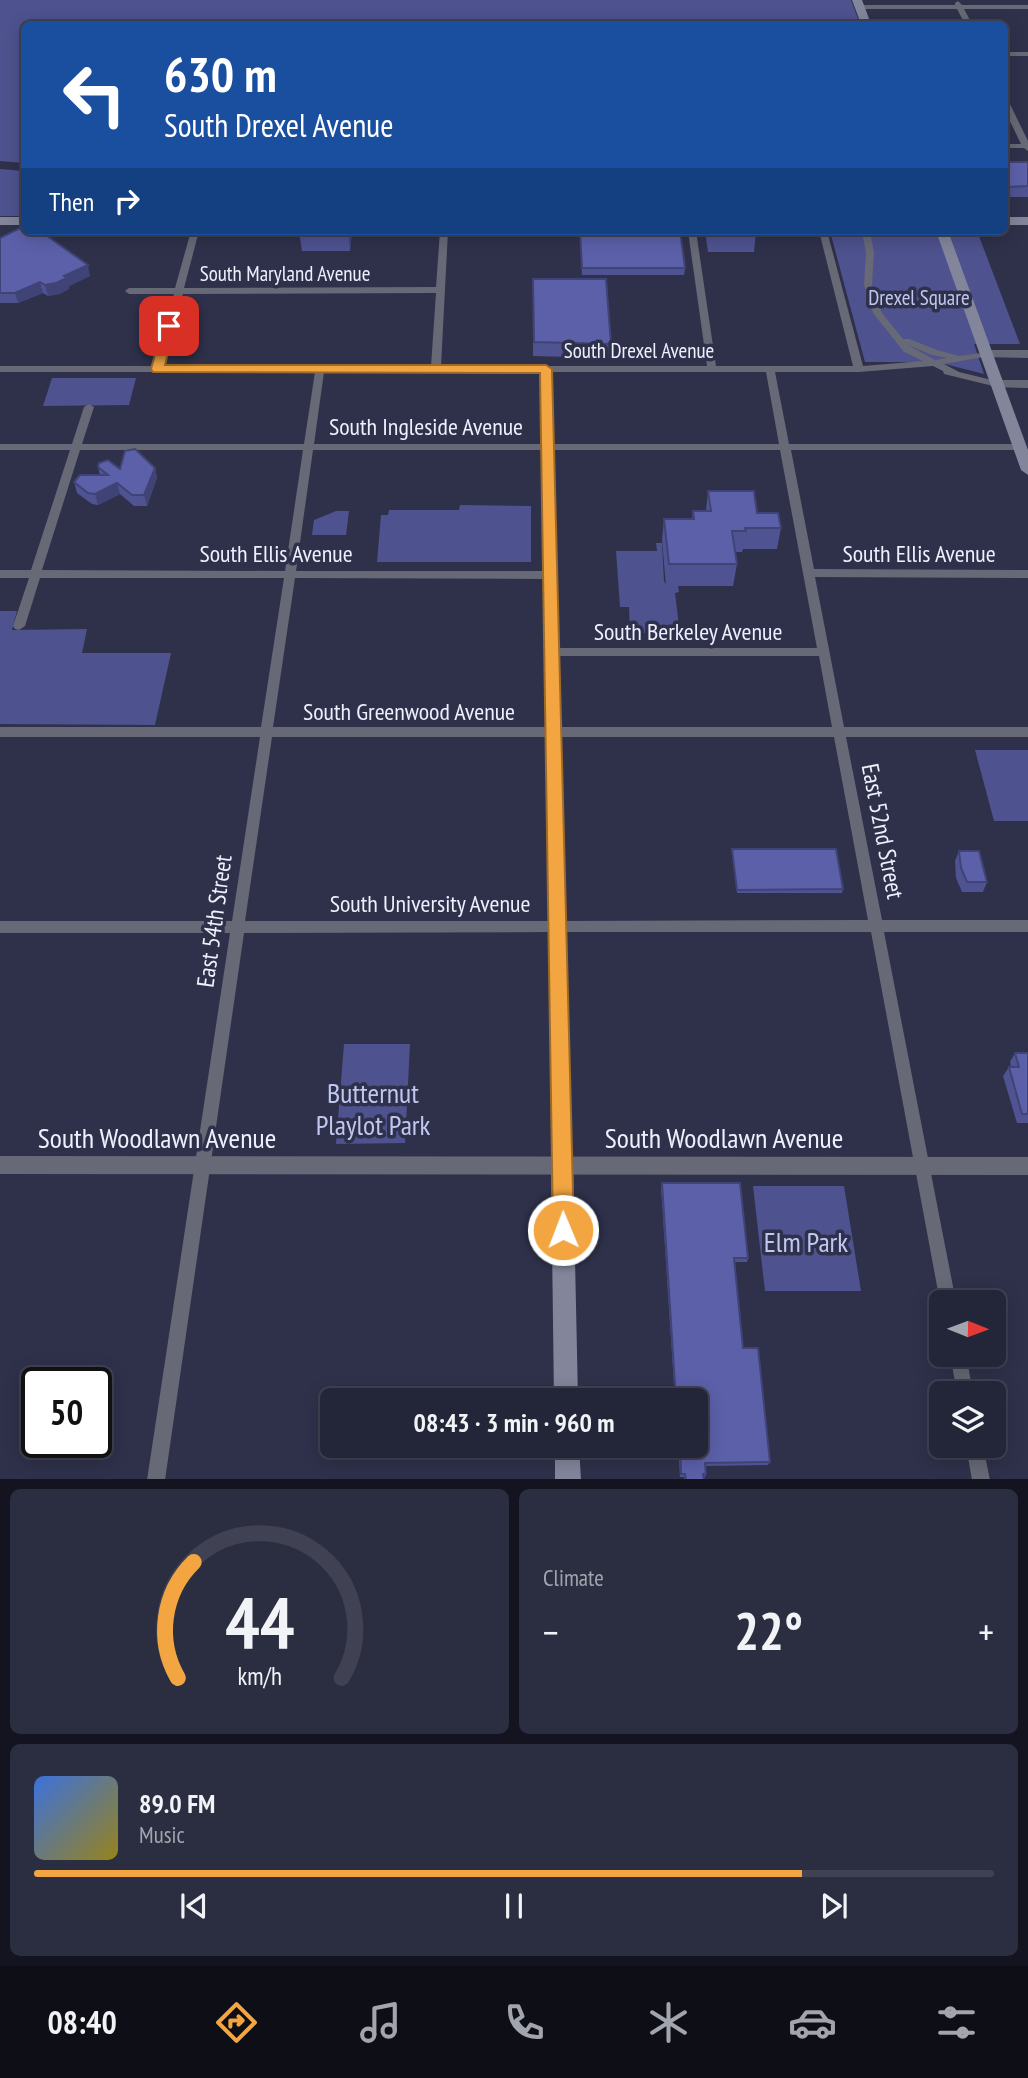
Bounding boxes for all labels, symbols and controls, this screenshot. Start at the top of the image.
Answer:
text: 630 m [164,42,277,106]
icon: left [49,49,140,140]
text: South Drexel Avenue [164,104,393,146]
icon: right [108,182,146,220]
text: Then [49,185,94,218]
street label: South Maryland Avenue [200,260,370,287]
park label: Drexel Square [868,284,970,311]
pin [139,296,199,356]
icon: arrive [150,307,188,345]
street label: South Drexel Avenue [564,337,714,364]
street label: South Ingleside Avenue [329,411,523,442]
street label: South Ellis Avenue [199,538,353,569]
street label: South Ellis Avenue [842,538,996,569]
street label: South Berkeley Avenue [594,616,782,647]
street label: South Greenwood Avenue [303,696,515,727]
street label: East 52nd Street [855,761,911,902]
street label: East 54th Street [189,852,239,989]
street label: South University Avenue [330,888,530,919]
park label: Butternut Playlot Park [316,1074,431,1143]
street label: South Woodlawn Avenue [38,1119,276,1156]
street label: South Woodlawn Avenue [605,1119,843,1156]
position arrow [526,1193,600,1267]
park label: Elm Park [764,1223,848,1260]
north arrow [929,1290,1006,1367]
map controls [929,1290,1006,1458]
speed limit sign: 50 [21,1367,112,1458]
button: layers [929,1381,1006,1458]
text: 08:43 · 3 min · 960 m [414,1406,614,1439]
text: Climate [543,1563,604,1592]
text: 44 [225,1574,294,1668]
text: 22° [734,1597,803,1664]
text: − [543,1607,559,1656]
text: + [978,1607,994,1656]
text: km/h [237,1659,282,1691]
text: 89.0 FM [139,1787,215,1820]
text: Music [139,1820,185,1849]
icon: previous [175,1887,213,1925]
icon: pause [495,1887,533,1925]
icon: next [815,1887,853,1925]
icon: directions [212,1998,261,2047]
icon: music [356,1998,405,2047]
icon: phone [500,1998,549,2047]
icon: climate [644,1998,693,2047]
icon: car [788,1998,837,2047]
icon: filters [932,1998,981,2047]
text: 08:40 [47,2001,117,2043]

